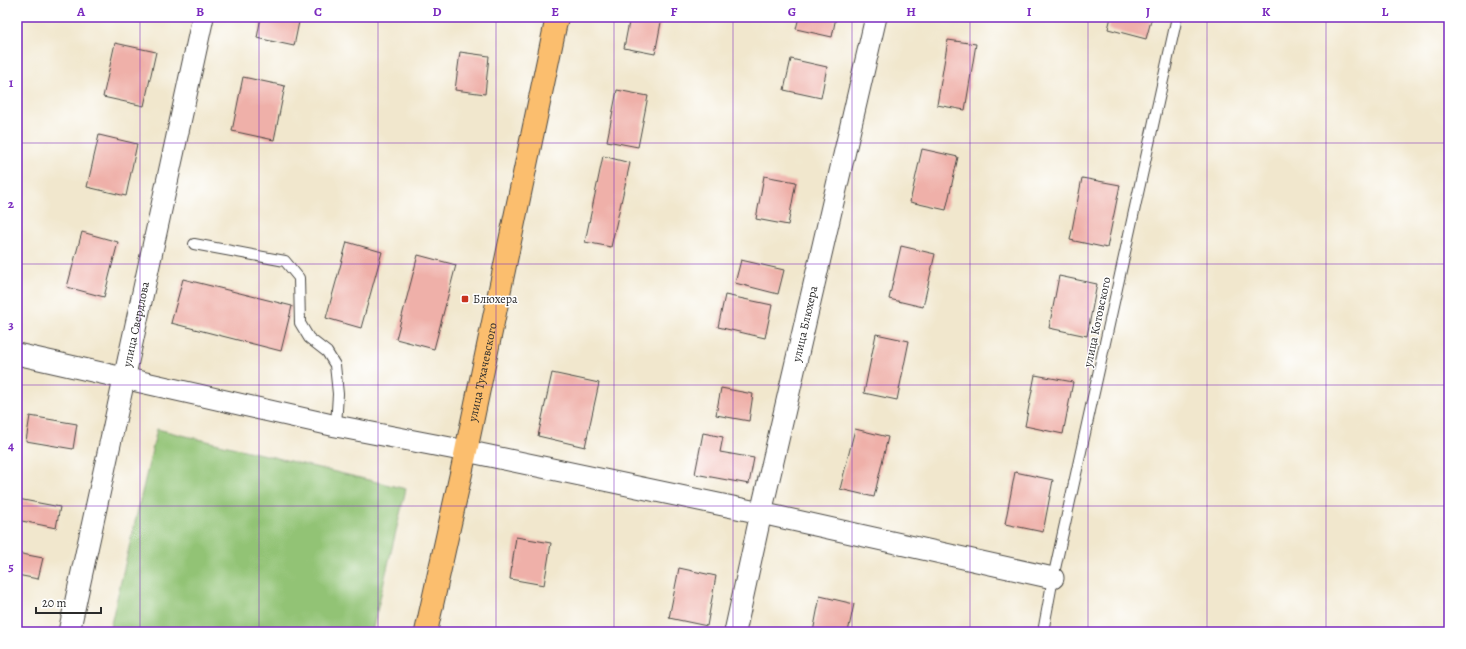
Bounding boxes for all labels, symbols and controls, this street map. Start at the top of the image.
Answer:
text: A [76,3,86,20]
text: B [196,3,204,20]
text: C [314,3,322,20]
text: D [432,3,442,20]
text: E [551,3,559,20]
text: F [671,3,678,20]
text: G [788,3,796,20]
text: H [906,3,916,20]
text: I [1027,3,1032,20]
text: J [1146,3,1150,20]
text: K [1262,3,1271,20]
text: L [1382,3,1389,20]
text: 1 [9,74,14,91]
text: 2 [8,195,15,212]
street label: улица Котовского [1079,275,1114,370]
street label: улица Свердлова [119,280,153,369]
street label: улица Блюхера [788,284,822,364]
place label: Блюхера [473,291,518,307]
marker: Блюхера [460,294,470,304]
text: 3 [8,316,14,333]
street label: улица Тухачевского [464,321,501,424]
text: 4 [8,437,14,454]
text: 5 [8,558,14,575]
scale bar [36,589,101,615]
text: 20 m [42,595,66,611]

